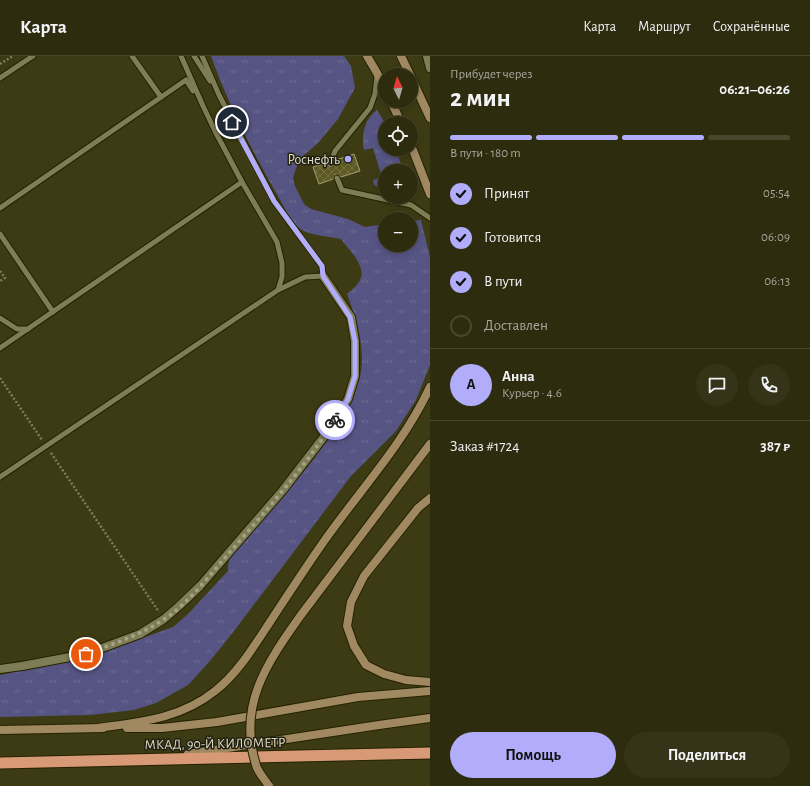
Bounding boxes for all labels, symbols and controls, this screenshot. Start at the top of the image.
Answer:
text: Карта [20,18,67,37]
text: Карта [583,20,616,34]
text: Маршрут [638,20,691,34]
text: Сохранённые [713,20,790,34]
north arrow [378,68,418,108]
map controls [378,68,418,252]
text: Прибудет через [450,68,532,81]
text: 06:21–06:26 [719,82,790,97]
text: 2 мин [450,85,511,111]
pin [215,105,249,139]
icon: home [221,111,243,133]
button: locate [378,116,418,156]
text: В пути · 180 m [450,147,521,160]
place label: Роснефть [288,153,340,167]
marker: Роснефть [343,154,353,164]
button: + [378,164,418,204]
icon: check [450,183,472,205]
text: Принят [484,186,529,201]
text: 05:54 [763,187,790,200]
button: − [378,212,418,252]
icon: check [450,227,472,249]
text: Готовится [484,230,541,245]
text: 06:09 [761,231,790,244]
icon: check [450,271,472,293]
text: В пути [484,274,522,289]
text: 06:13 [764,275,790,288]
text: Доставлен [484,318,548,333]
button: chat [696,364,738,406]
button: phone [748,364,790,406]
text: Анна [502,369,535,384]
text: А [466,377,476,392]
text: Курьер · 4.6 [502,387,562,400]
courier [315,400,355,440]
icon: bike [324,409,346,431]
text: Заказ #1724 [450,439,519,454]
text: 387 ₽ [760,439,790,454]
pin [69,637,103,671]
icon: bag [75,643,97,665]
button: Помощь [450,732,616,778]
button: Поделиться [624,732,790,778]
street label: МКАД, 90-Й КИЛОМЕТР [144,735,286,752]

